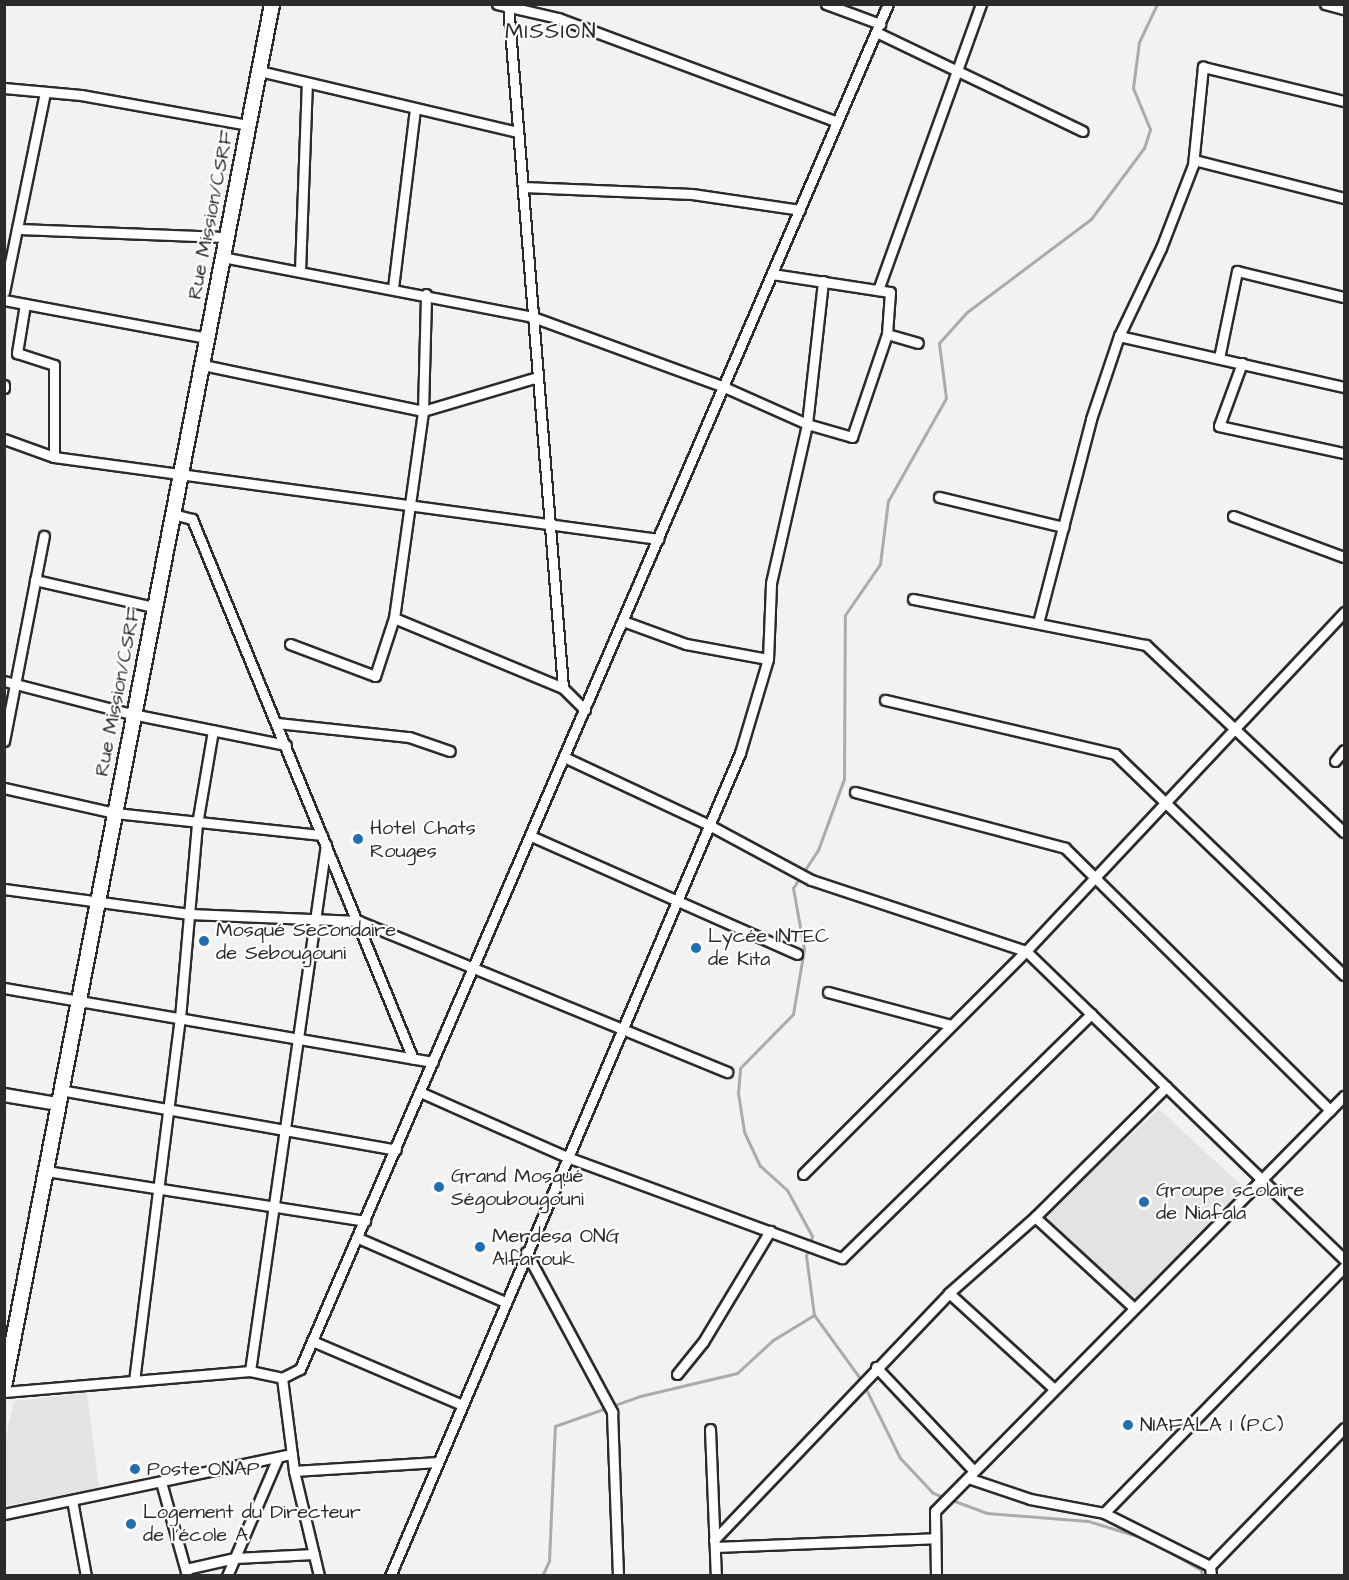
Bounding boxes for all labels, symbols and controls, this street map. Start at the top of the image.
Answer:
district label: MISSION [505,19,597,45]
street label: Rue Mission/CSRF [183,129,239,301]
street label: Rue Mission/CSRF [90,606,146,778]
place label: Hotel Chats Rouges [370,816,476,863]
marker: Hotel Chats Rouges [351,832,365,846]
place label: Mosqué Secondaire de Sebougouni [216,918,396,965]
place label: Lycée INTEC de Kita [708,924,829,971]
marker: Mosqué Secondaire de Sebougouni [197,934,211,948]
marker: Lycée INTEC de Kita [689,941,703,955]
place label: Grand Mosqué Ségoubougouni [451,1164,584,1211]
place label: Groupe scolaire de Niafala [1156,1178,1304,1225]
marker: Grand Mosqué Ségoubougouni [432,1180,446,1194]
marker: Groupe scolaire de Niafala [1137,1195,1151,1209]
place label: Merdesa ONG Alfarouk [492,1224,619,1271]
marker: Merdesa ONG Alfarouk [473,1240,487,1254]
place label: NIAFALA I (P.C) [1140,1413,1283,1437]
marker: NIAFALA I (P.C) [1121,1418,1135,1432]
place label: Poste ONAP [147,1457,259,1481]
marker: Poste ONAP [128,1462,142,1476]
place label: Logement du Directeur de l'école A [143,1500,361,1547]
marker: Logement du Directeur de l'école A [124,1517,138,1531]

